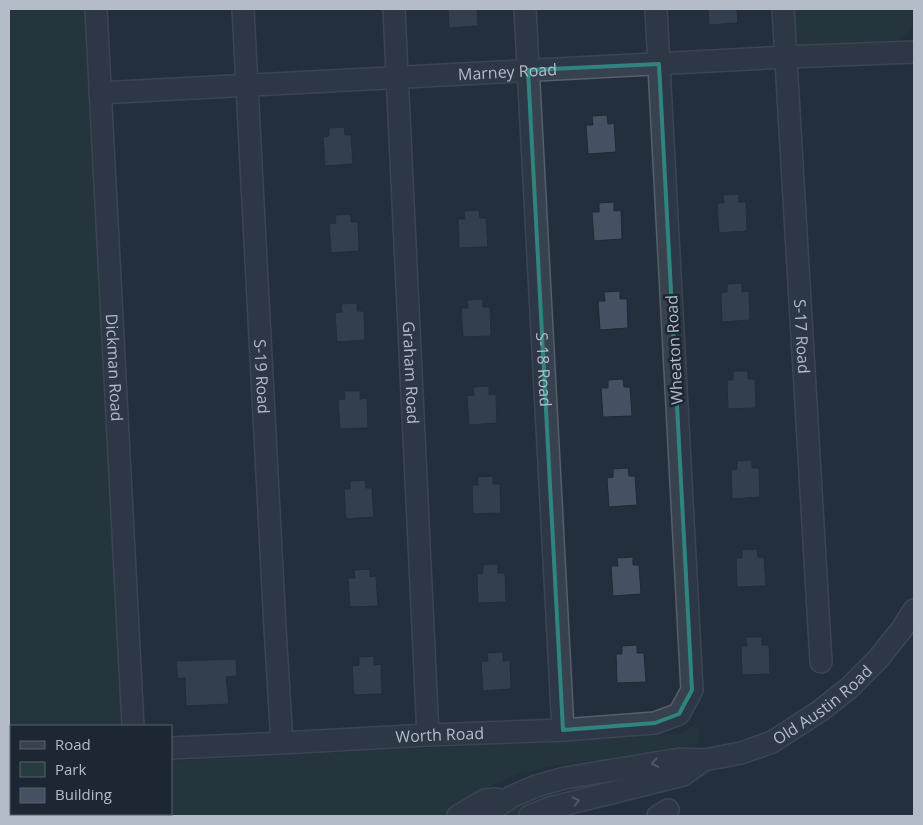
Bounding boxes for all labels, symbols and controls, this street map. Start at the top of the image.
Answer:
street label: Marney Road [457,58,557,85]
street label: Wheaton Road [660,295,688,405]
street label: S-17 Road [789,299,815,374]
street label: Dickman Road [101,313,128,422]
street label: Graham Road [398,321,424,425]
street label: S-18 Road [531,332,557,407]
street label: S-19 Road [249,339,275,414]
street label: Old Austin Road [768,660,877,750]
street label: Worth Road [395,722,484,748]
legend [10,725,172,815]
text: Road [55,734,91,754]
one-way arrow [651,757,660,767]
text: Park [55,759,86,779]
text: Building [55,784,112,804]
one-way arrow [572,796,581,807]

